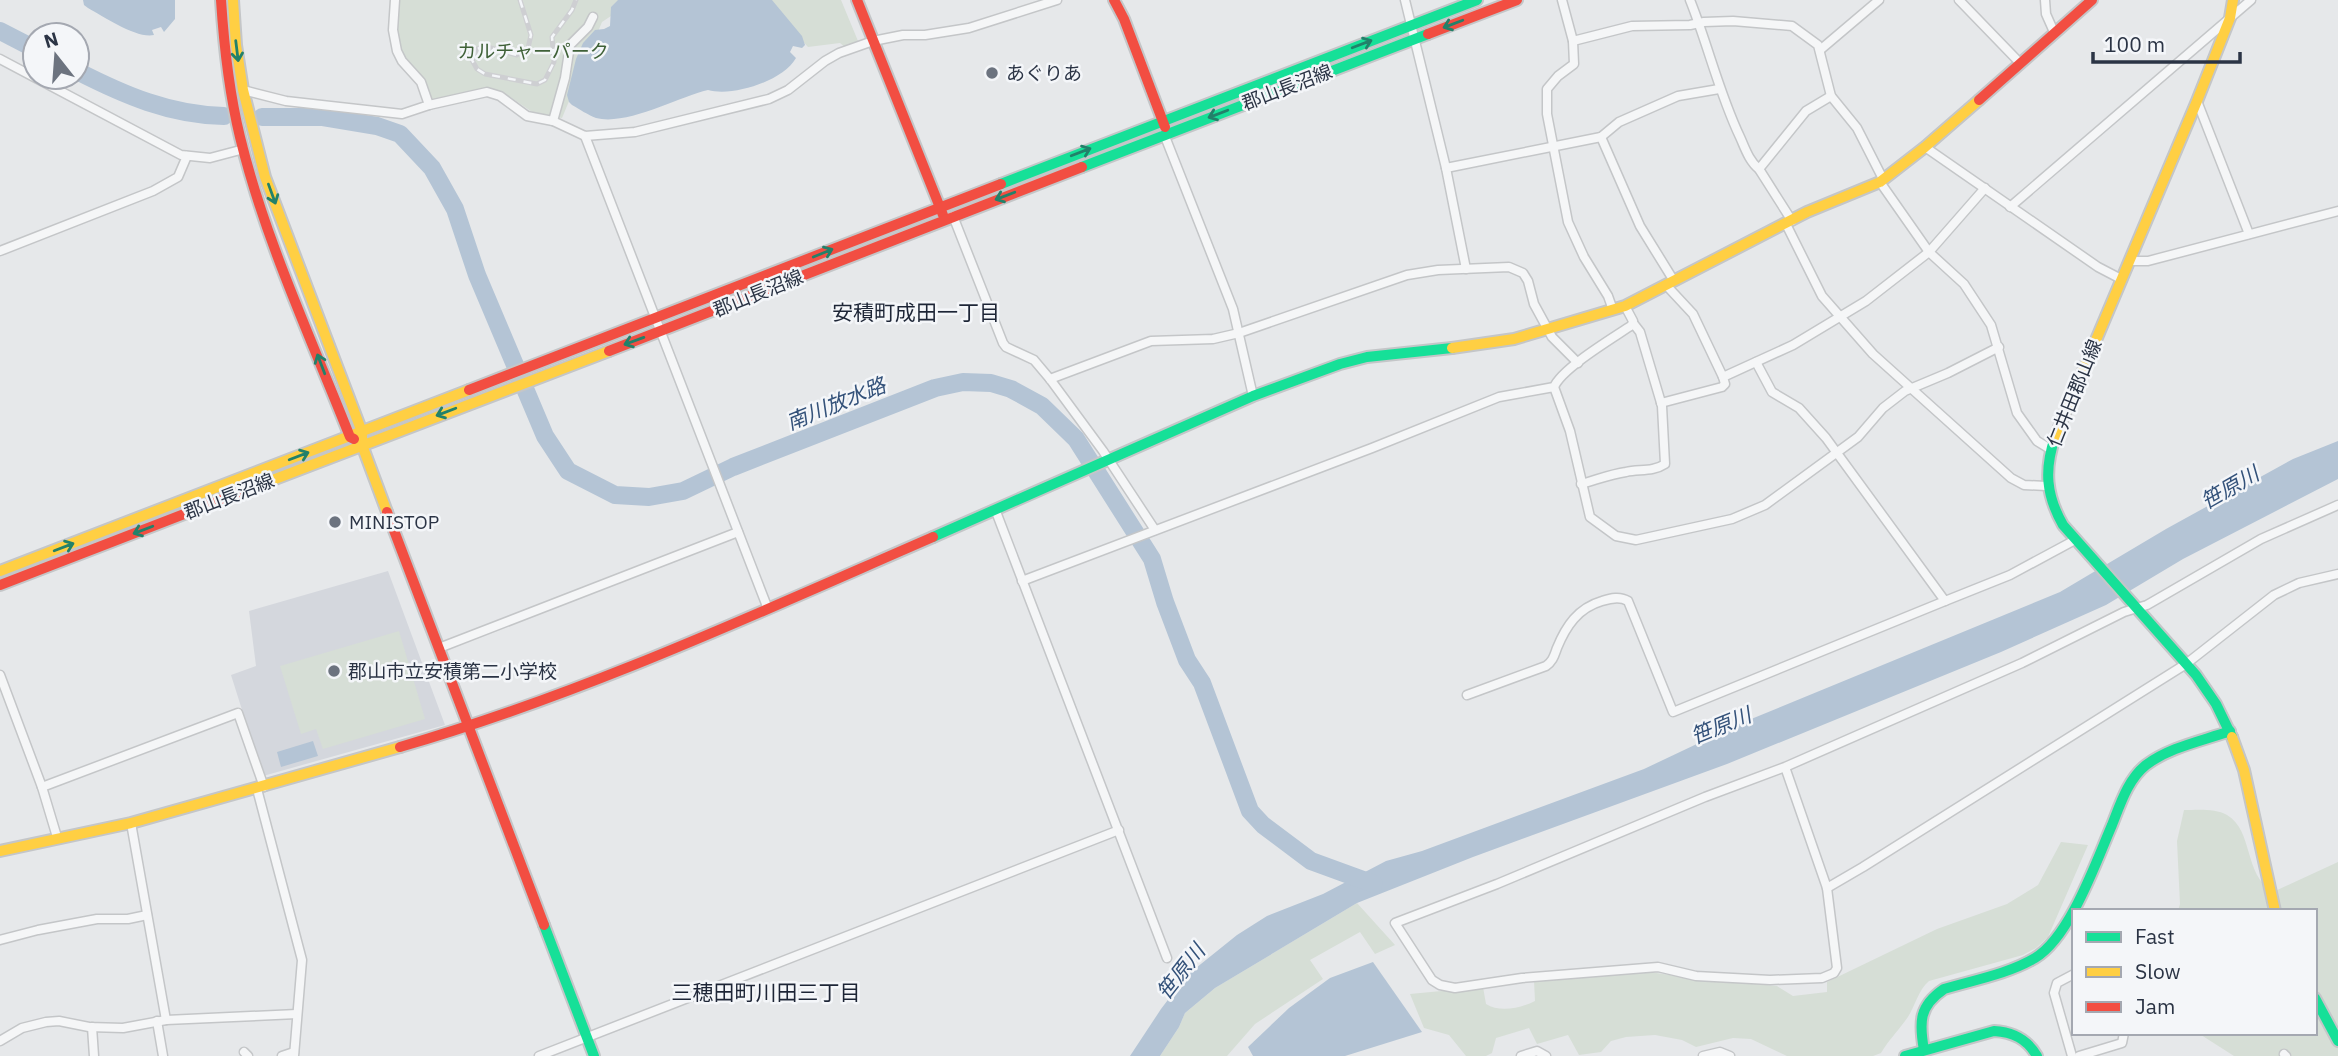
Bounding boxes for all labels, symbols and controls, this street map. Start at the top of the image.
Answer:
one-way arrow [1443,19,1465,31]
north arrow [21,21,91,91]
scale bar [2093,21,2240,65]
text: N [41,26,61,53]
text: 100 m [2104,30,2165,58]
one-way arrow [1350,37,1372,50]
park label: カルチャーパーク [457,39,609,63]
one-way arrow [231,40,244,62]
street label: 郡山長沼線 [1238,59,1336,115]
place label: あぐりあ [1006,61,1082,85]
marker: あぐりあ [984,65,1000,81]
one-way arrow [1207,108,1229,121]
one-way arrow [1069,145,1091,157]
one-way arrow [267,183,279,205]
one-way arrow [995,190,1017,203]
one-way arrow [812,245,834,258]
street label: 郡山長沼線 [709,264,807,322]
district label: 安積町成田一丁目 [832,298,1000,326]
one-way arrow [623,336,645,349]
street label: 仁井田郡山線 [2042,336,2106,450]
one-way arrow [314,353,327,375]
water label: 南川放水路 [782,370,891,436]
one-way arrow [436,407,458,420]
one-way arrow [287,449,309,462]
water label: 笹原川 [2195,458,2266,515]
street label: 郡山長沼線 [180,468,278,524]
place label: MINISTOP [349,510,439,534]
marker: MINISTOP [327,514,343,530]
one-way arrow [132,525,154,538]
one-way arrow [52,539,74,552]
place label: 郡山市立安積第二小学校 [348,659,557,683]
marker: 郡山市立安積第二小学校 [326,663,342,679]
water label: 笹原川 [1686,700,1757,750]
legend [2072,909,2317,1035]
text: Fast [2135,922,2175,950]
water label: 笹原川 [1150,936,1212,1005]
text: Slow [2135,957,2181,985]
district label: 三穂田町川田三丁目 [672,978,861,1006]
text: Jam [2135,992,2175,1020]

